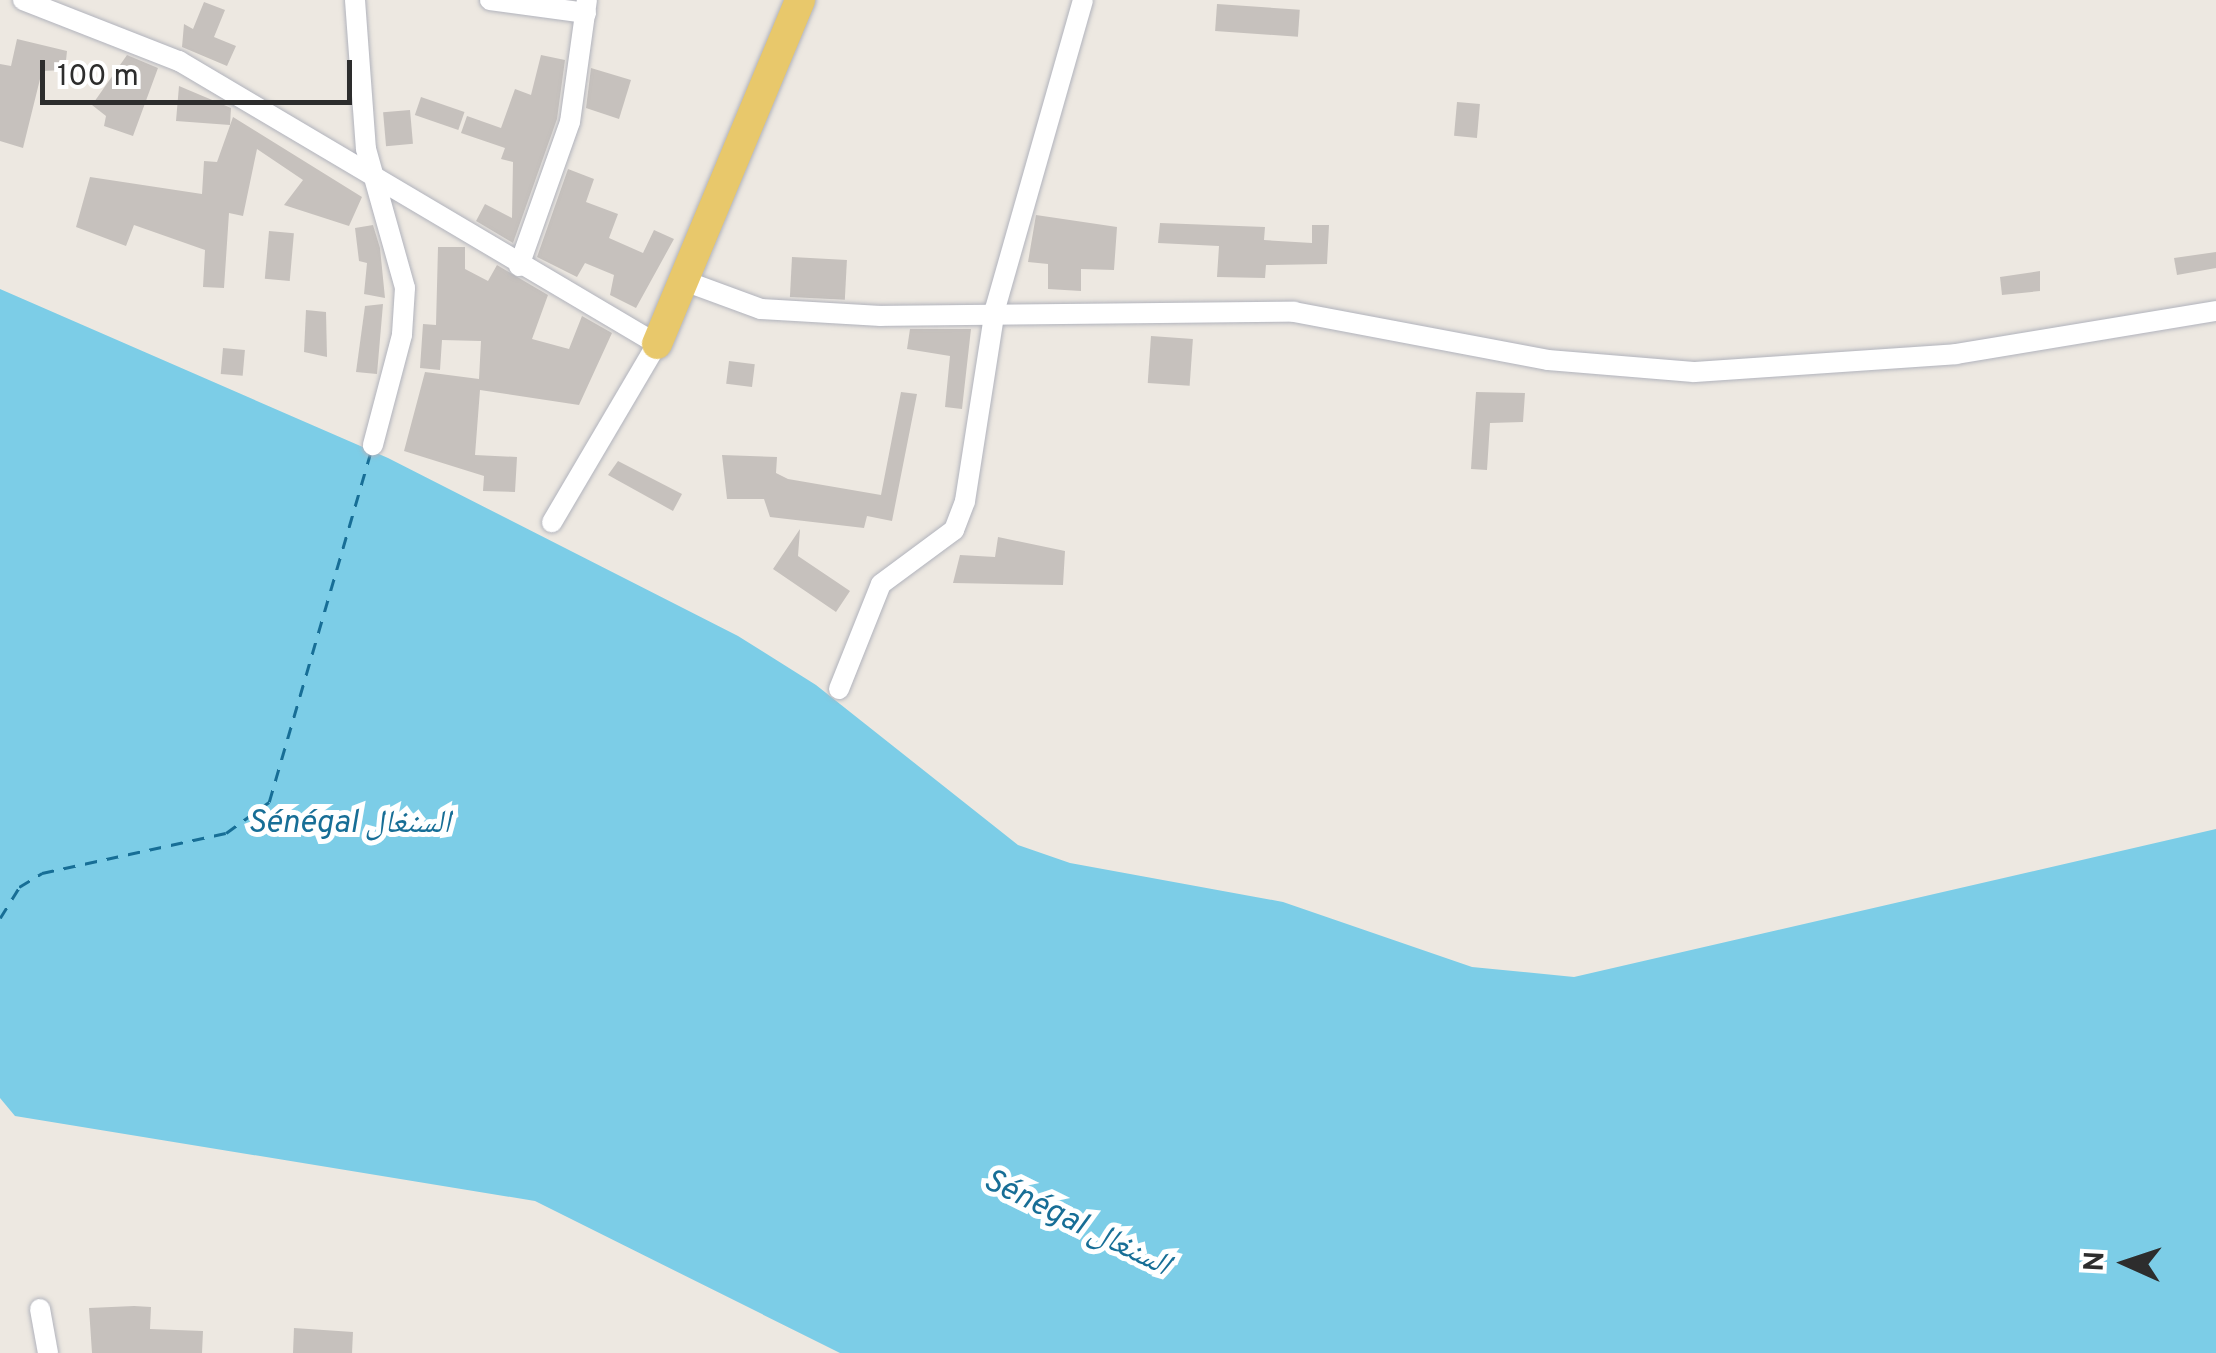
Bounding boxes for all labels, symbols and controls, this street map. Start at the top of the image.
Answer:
scale bar [45,40,358,102]
text: 100 m [57,59,139,96]
water label: Sénégal السنغال [247,805,451,843]
water label: Sénégal السنغال [976,1162,1176,1286]
north arrow [2076,1213,2176,1313]
text: N [2078,1250,2115,1272]

